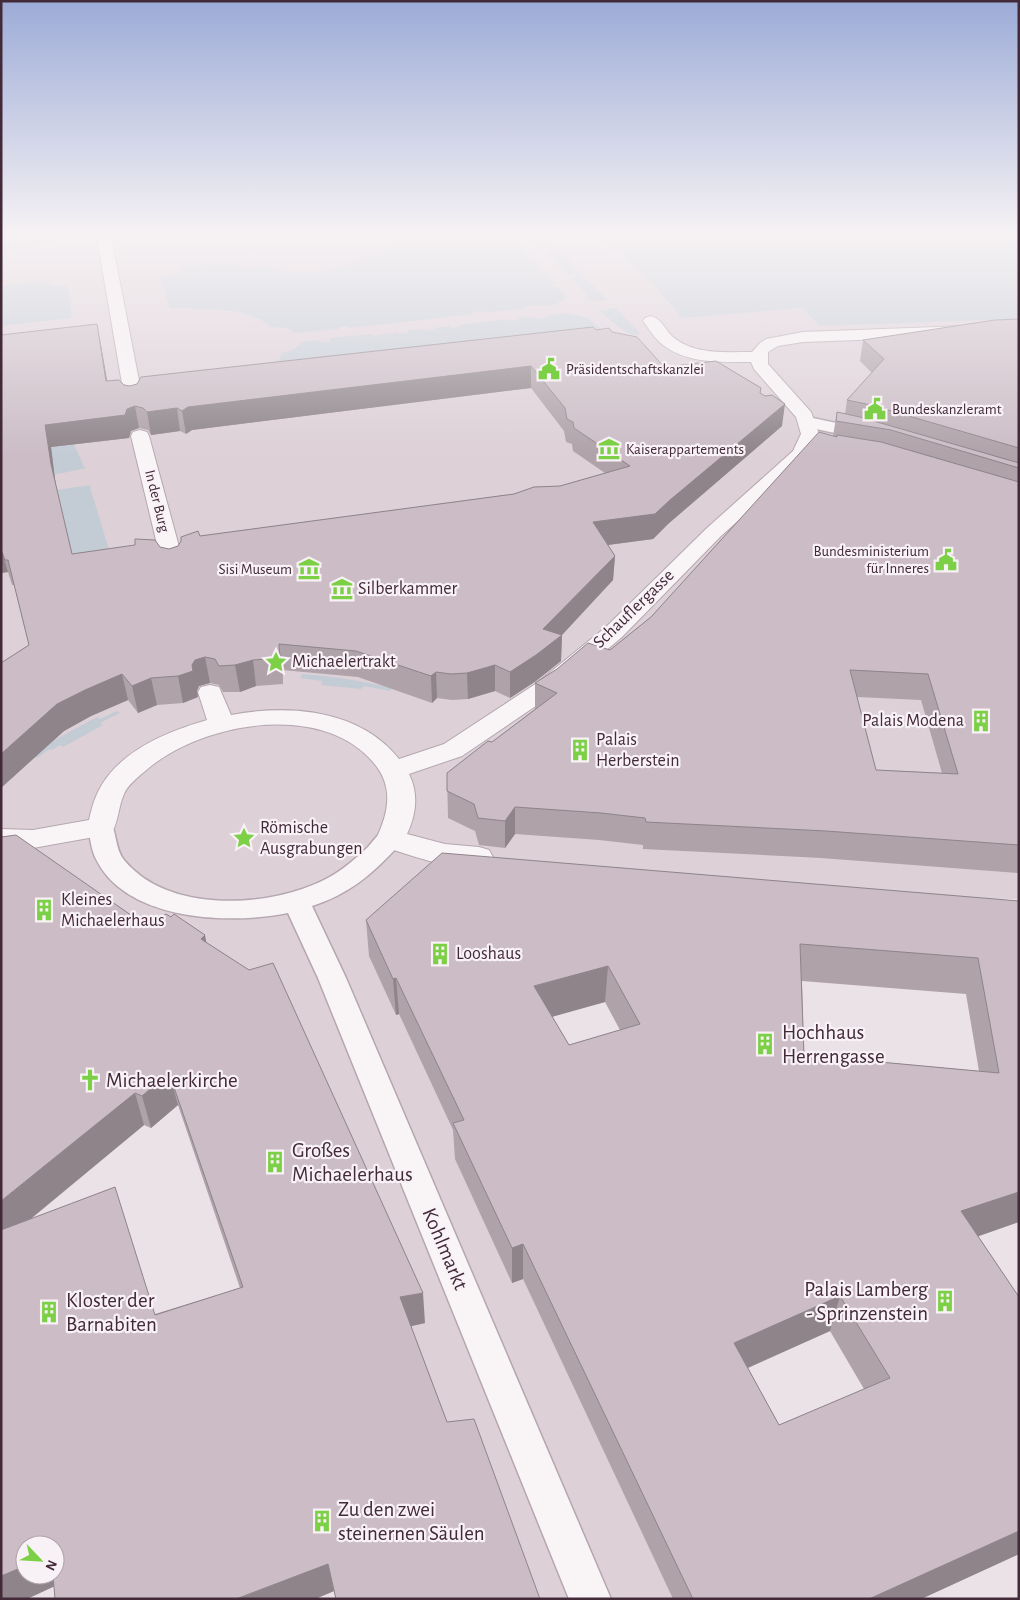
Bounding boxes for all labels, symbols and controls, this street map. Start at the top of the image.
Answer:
public building icon: Präsidentschaftskanzlei [536,356,562,382]
place label: Präsidentschaftskanzlei [566,362,704,377]
public building icon: Bundeskanzleramt [862,396,888,422]
place label: Bundeskanzleramt [892,402,1002,417]
museum icon: Kaiserappartements [596,436,622,462]
place label: Kaiserappartements [626,442,744,457]
street label: In der Burg [142,468,172,534]
place label: Bundesministerium für Inneres [813,544,929,576]
public building icon: Bundesministerium für Inneres [933,547,959,573]
museum icon: Sisi Museum [296,556,322,582]
place label: Sisi Museum [218,562,292,577]
street label: Schauflergasse [590,566,678,652]
museum icon: Silberkammer [329,576,355,602]
place label: Silberkammer [358,580,458,598]
place icon: Michaelertrakt [263,649,289,675]
place label: Michaelertrakt [292,653,396,671]
building icon: Palais Modena [968,708,994,734]
place label: Palais Modena [862,712,964,730]
place label: Palais Herberstein [596,731,680,770]
building icon: Palais Herberstein [567,737,593,763]
place label: Römische Ausgrabungen [260,819,363,858]
place icon: Römische Ausgrabungen [231,825,257,851]
place label: Kleines Michaelerhaus [61,891,165,930]
building icon: Kleines Michaelerhaus [31,897,57,923]
building icon: Looshaus [427,941,453,967]
place label: Looshaus [456,945,521,963]
place label: Hochhaus Herrengasse [782,1022,885,1067]
building icon: Hochhaus Herrengasse [752,1031,778,1057]
church icon: Michaelerkirche [77,1067,103,1093]
place label: Michaelerkirche [106,1070,238,1091]
place label: Großes Michaelerhaus [292,1140,413,1185]
building icon: Großes Michaelerhaus [262,1149,288,1175]
street label: Kohlmarkt [418,1205,472,1293]
place label: Palais Lamberg - Sprinzenstein [804,1279,929,1324]
building icon: Palais Lamberg - Sprinzenstein [932,1288,958,1314]
place label: Kloster der Barnabiten [66,1290,157,1335]
building icon: Kloster der Barnabiten [36,1299,62,1325]
place label: Zu den zwei steinernen Säulen [338,1499,485,1544]
building icon: Zu den zwei steinernen Säulen [309,1508,335,1534]
north arrow [15,1535,65,1585]
text: N [42,1558,59,1572]

